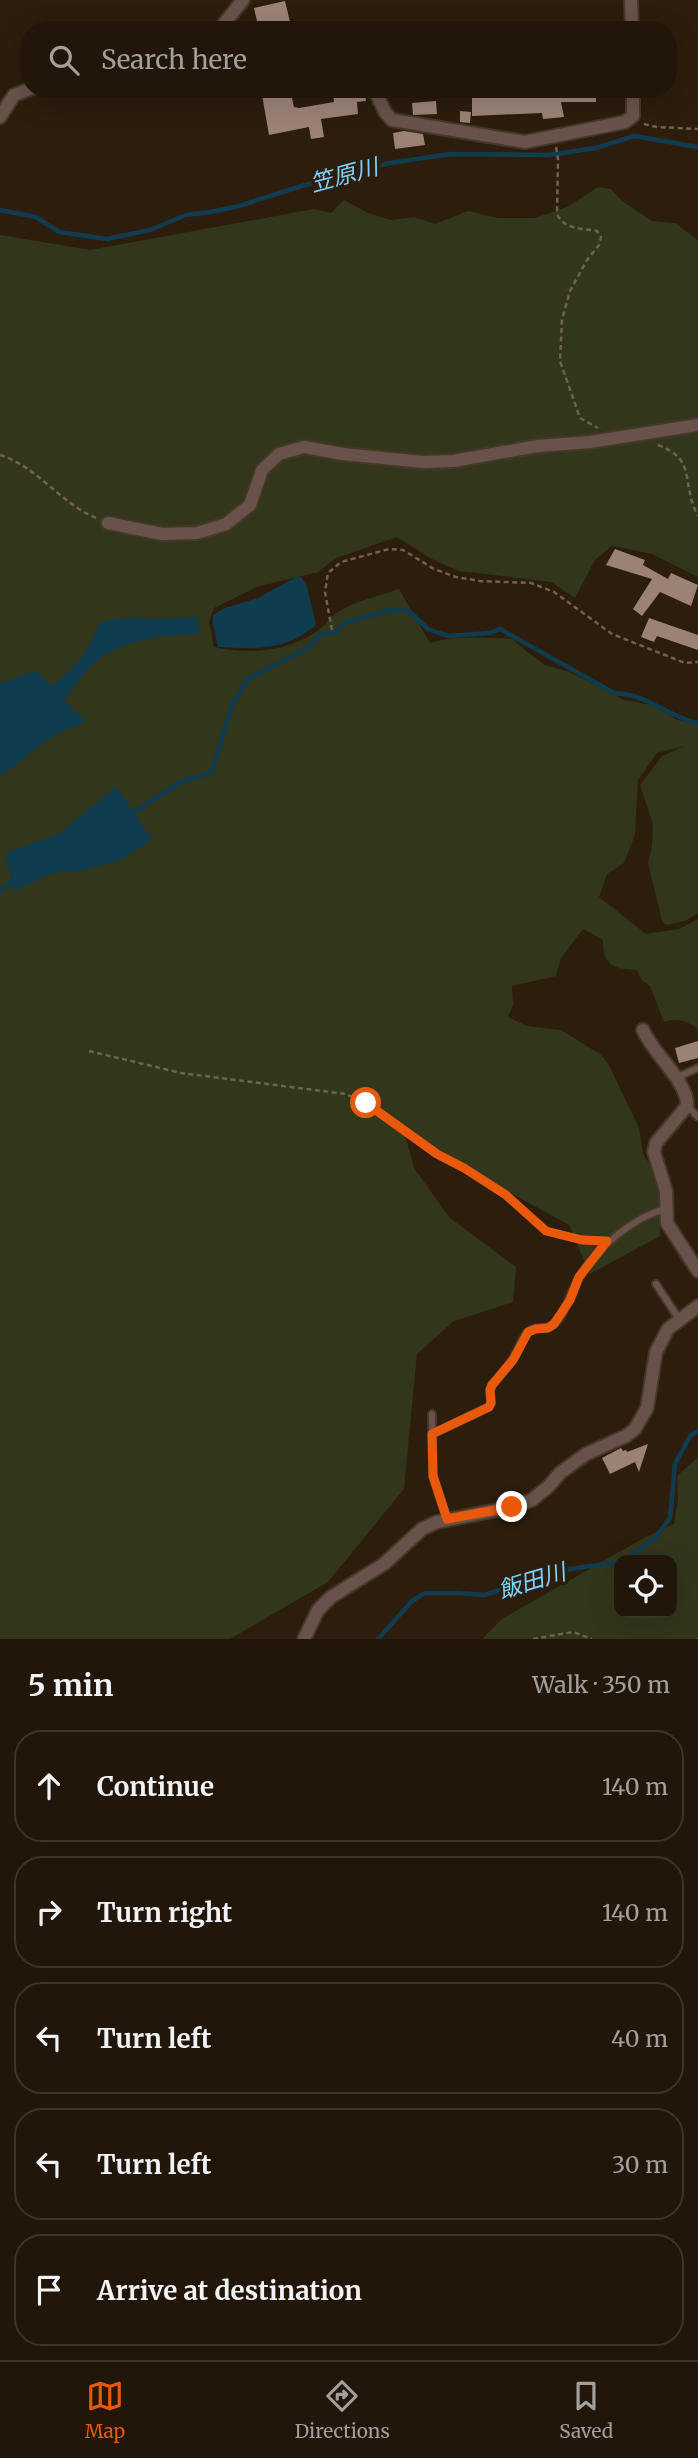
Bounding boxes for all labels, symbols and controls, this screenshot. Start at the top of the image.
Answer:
search box [21,21,677,98]
icon: search [45,41,83,79]
text: Search here [101,43,247,76]
water label: 笠原川 [307,151,384,197]
route start [350,1087,381,1118]
route end [496,1491,527,1522]
map controls [614,1555,677,1618]
button: locate [614,1555,677,1618]
water label: 飯田川 [495,1556,572,1604]
text: 5 min [28,1666,113,1704]
text: Walk · 350 m [532,1670,670,1699]
icon: ahead [30,1767,68,1805]
text: Continue [97,1770,214,1803]
text: 140 m [602,1772,668,1801]
icon: right [30,1893,68,1931]
text: Turn right [97,1896,232,1929]
text: 140 m [602,1898,668,1927]
icon: left [30,2019,68,2057]
text: Turn left [97,2022,211,2055]
text: 40 m [611,2024,668,2053]
icon: left [30,2145,68,2183]
text: Turn left [97,2148,211,2181]
text: 30 m [612,2150,668,2179]
icon: arrive [30,2271,68,2309]
text: Arrive at destination [97,2274,362,2307]
tab: Map [85,2377,125,2443]
tab: Directions [295,2377,390,2443]
tab: Saved [559,2377,613,2443]

